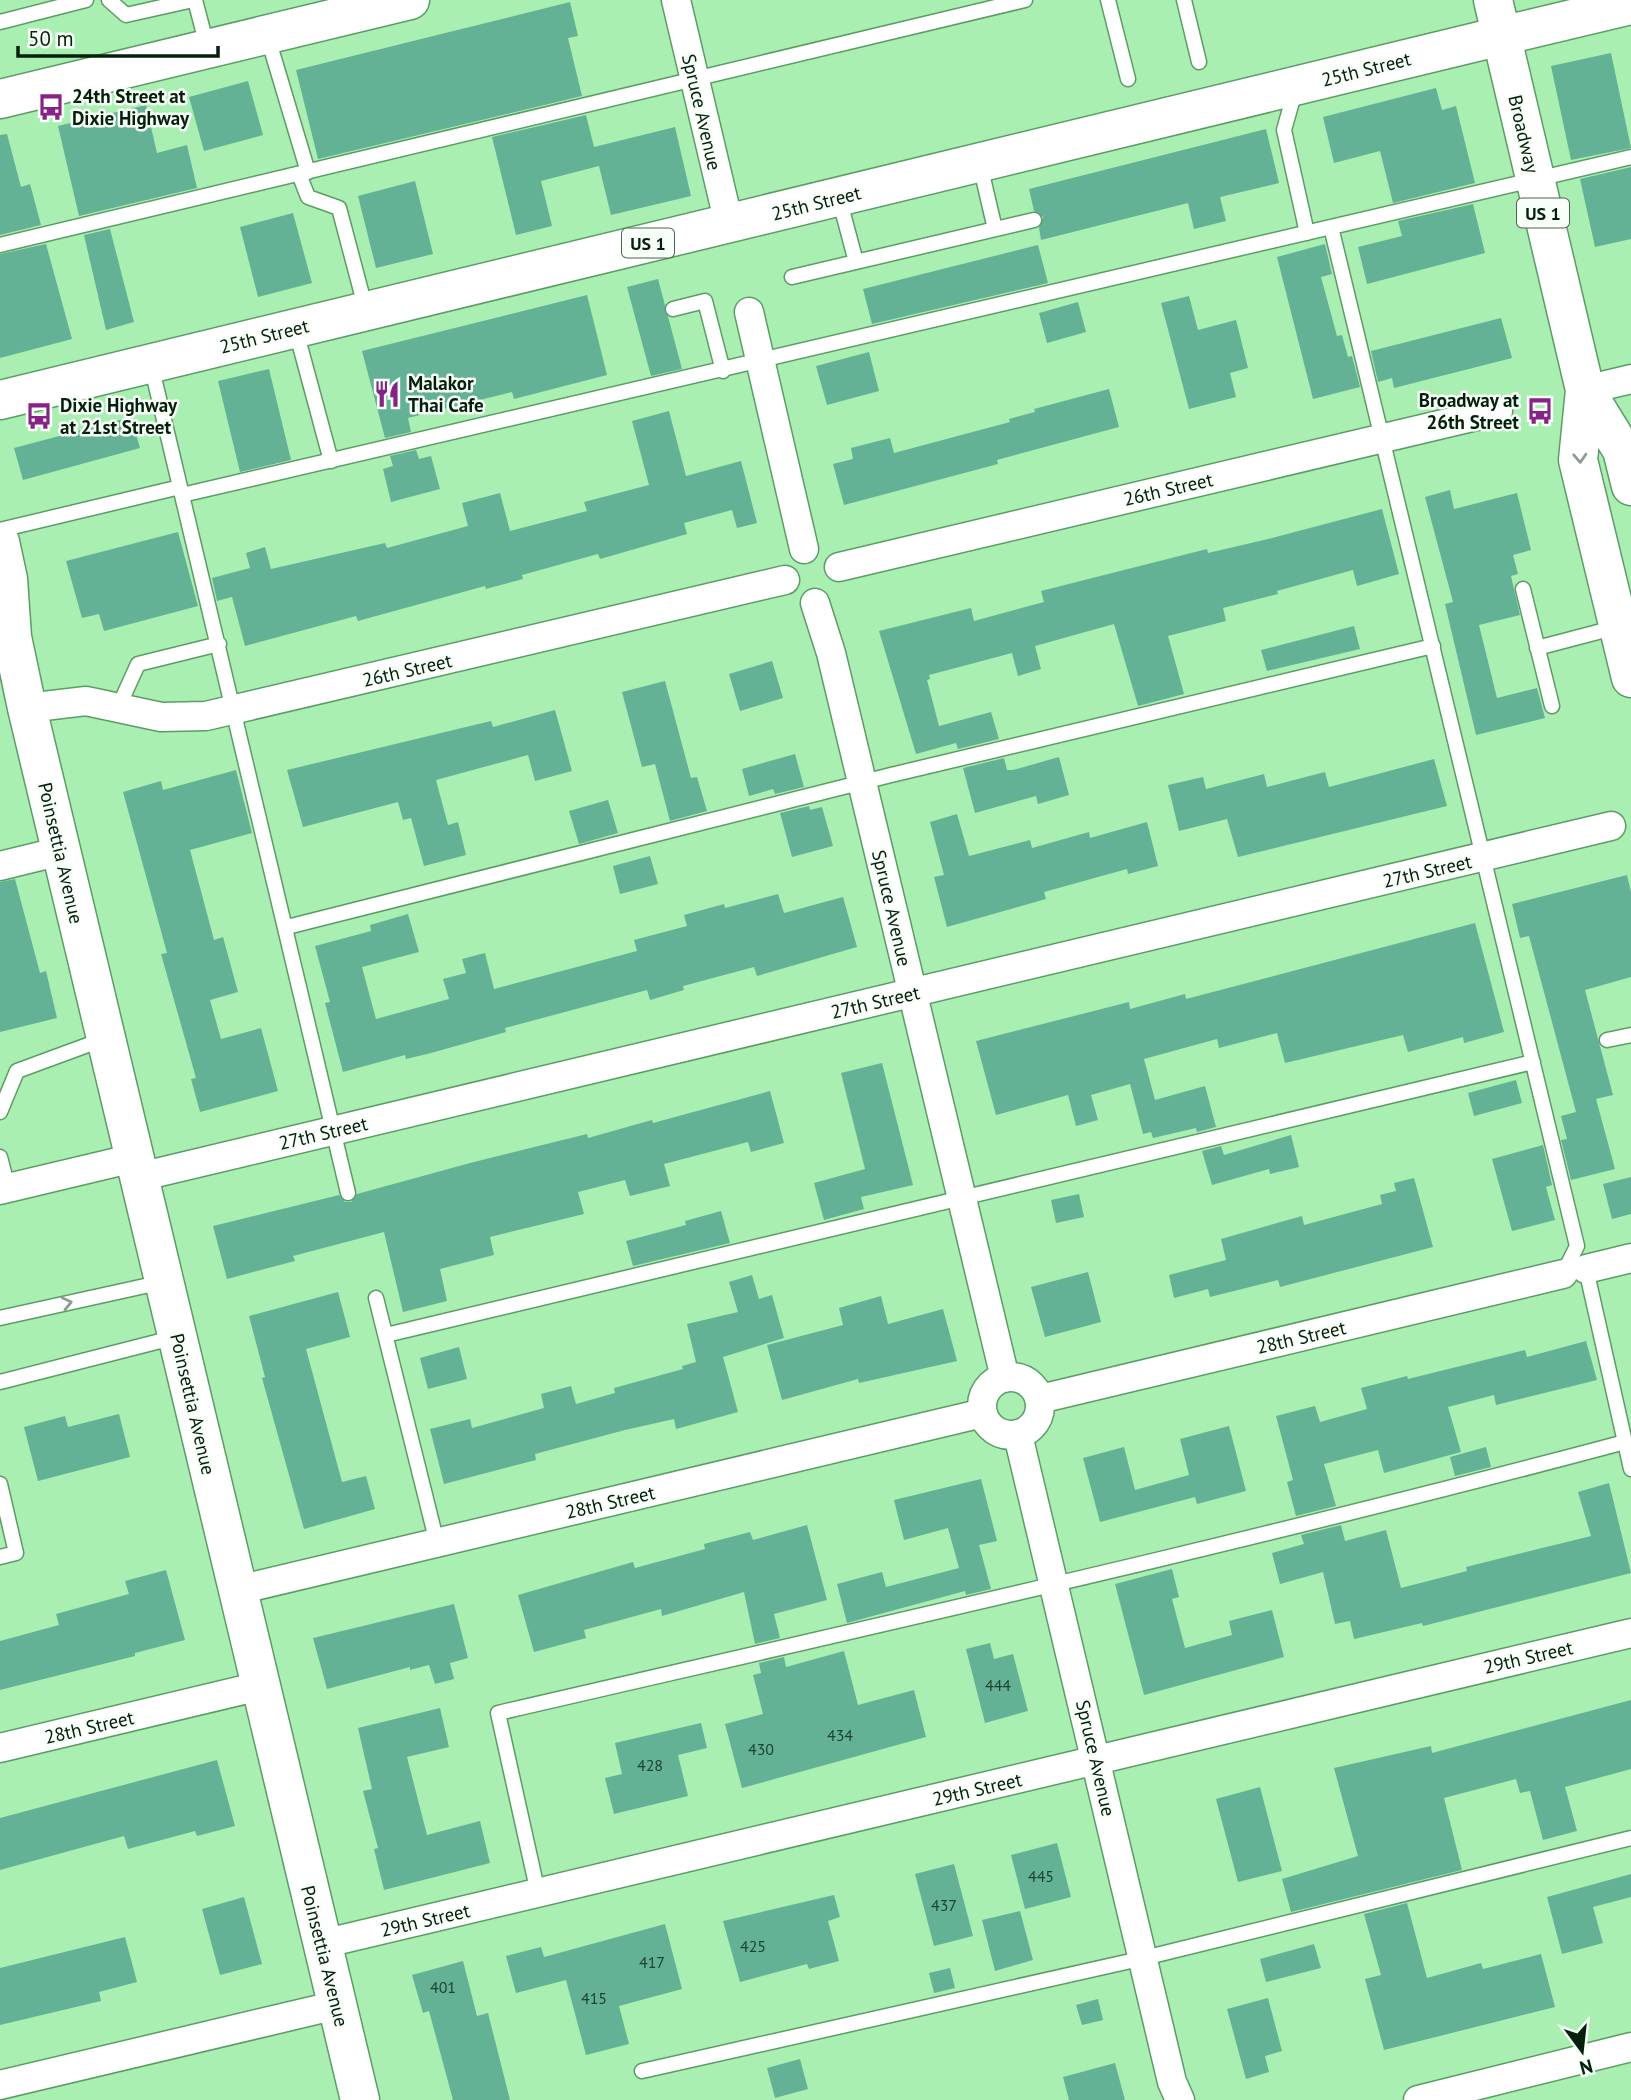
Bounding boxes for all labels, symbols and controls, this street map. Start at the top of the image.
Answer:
scale bar [18,14,217,58]
text: 50 m [28,25,74,52]
street label: 25th Street [1319,46,1414,92]
street label: Spruce Avenue [677,51,727,173]
place label: 24th Street at Dixie Highway [72,84,190,130]
bus stop icon: 24th Street at Dixie Highway [36,92,66,122]
street label: Broadway [1503,93,1545,176]
street label: 25th Street [769,180,864,226]
road number: US 1 [1517,198,1569,228]
road number: US 1 [622,229,674,258]
street label: 25th Street [217,313,312,359]
place label: Malakor Thai Cafe [408,371,484,417]
restaurant icon: Malakor Thai Cafe [372,379,402,409]
place label: Broadway at 26th Street [1419,388,1519,434]
place label: Dixie Highway at 21st Street [60,393,178,439]
bus stop icon: Broadway at 26th Street [1525,396,1555,426]
bus stop icon: Dixie Highway at 21st Street [24,401,54,431]
one-way arrow [1573,453,1588,464]
street label: 26th Street [1121,467,1216,511]
street label: 26th Street [360,648,455,692]
street label: Poinsettia Avenue [33,780,89,926]
street label: Spruce Avenue [867,847,917,969]
street label: 27th Street [1380,849,1474,893]
street label: 27th Street [828,980,922,1024]
street label: 27th Street [276,1111,370,1155]
one-way arrow [61,1297,73,1312]
street label: 28th Street [1254,1315,1349,1359]
street label: Poinsettia Avenue [165,1331,221,1477]
street label: 28th Street [563,1480,658,1524]
street label: 29th Street [1481,1635,1576,1679]
house number: 444 [985,1675,1011,1695]
street label: Spruce Avenue [1071,1697,1121,1819]
street label: 28th Street [42,1705,137,1749]
house number: 434 [827,1725,853,1745]
house number: 430 [748,1739,774,1759]
house number: 428 [637,1755,663,1775]
street label: 29th Street [930,1767,1025,1811]
house number: 445 [1028,1866,1054,1886]
street label: Poinsettia Avenue [296,1883,354,2029]
house number: 437 [931,1895,957,1915]
street label: 29th Street [378,1898,473,1942]
house number: 425 [740,1936,766,1956]
house number: 417 [639,1952,665,1972]
house number: 401 [430,1977,456,1997]
house number: 415 [581,1988,607,2008]
north arrow [1547,2016,1617,2086]
text: N [1577,2054,1596,2081]

